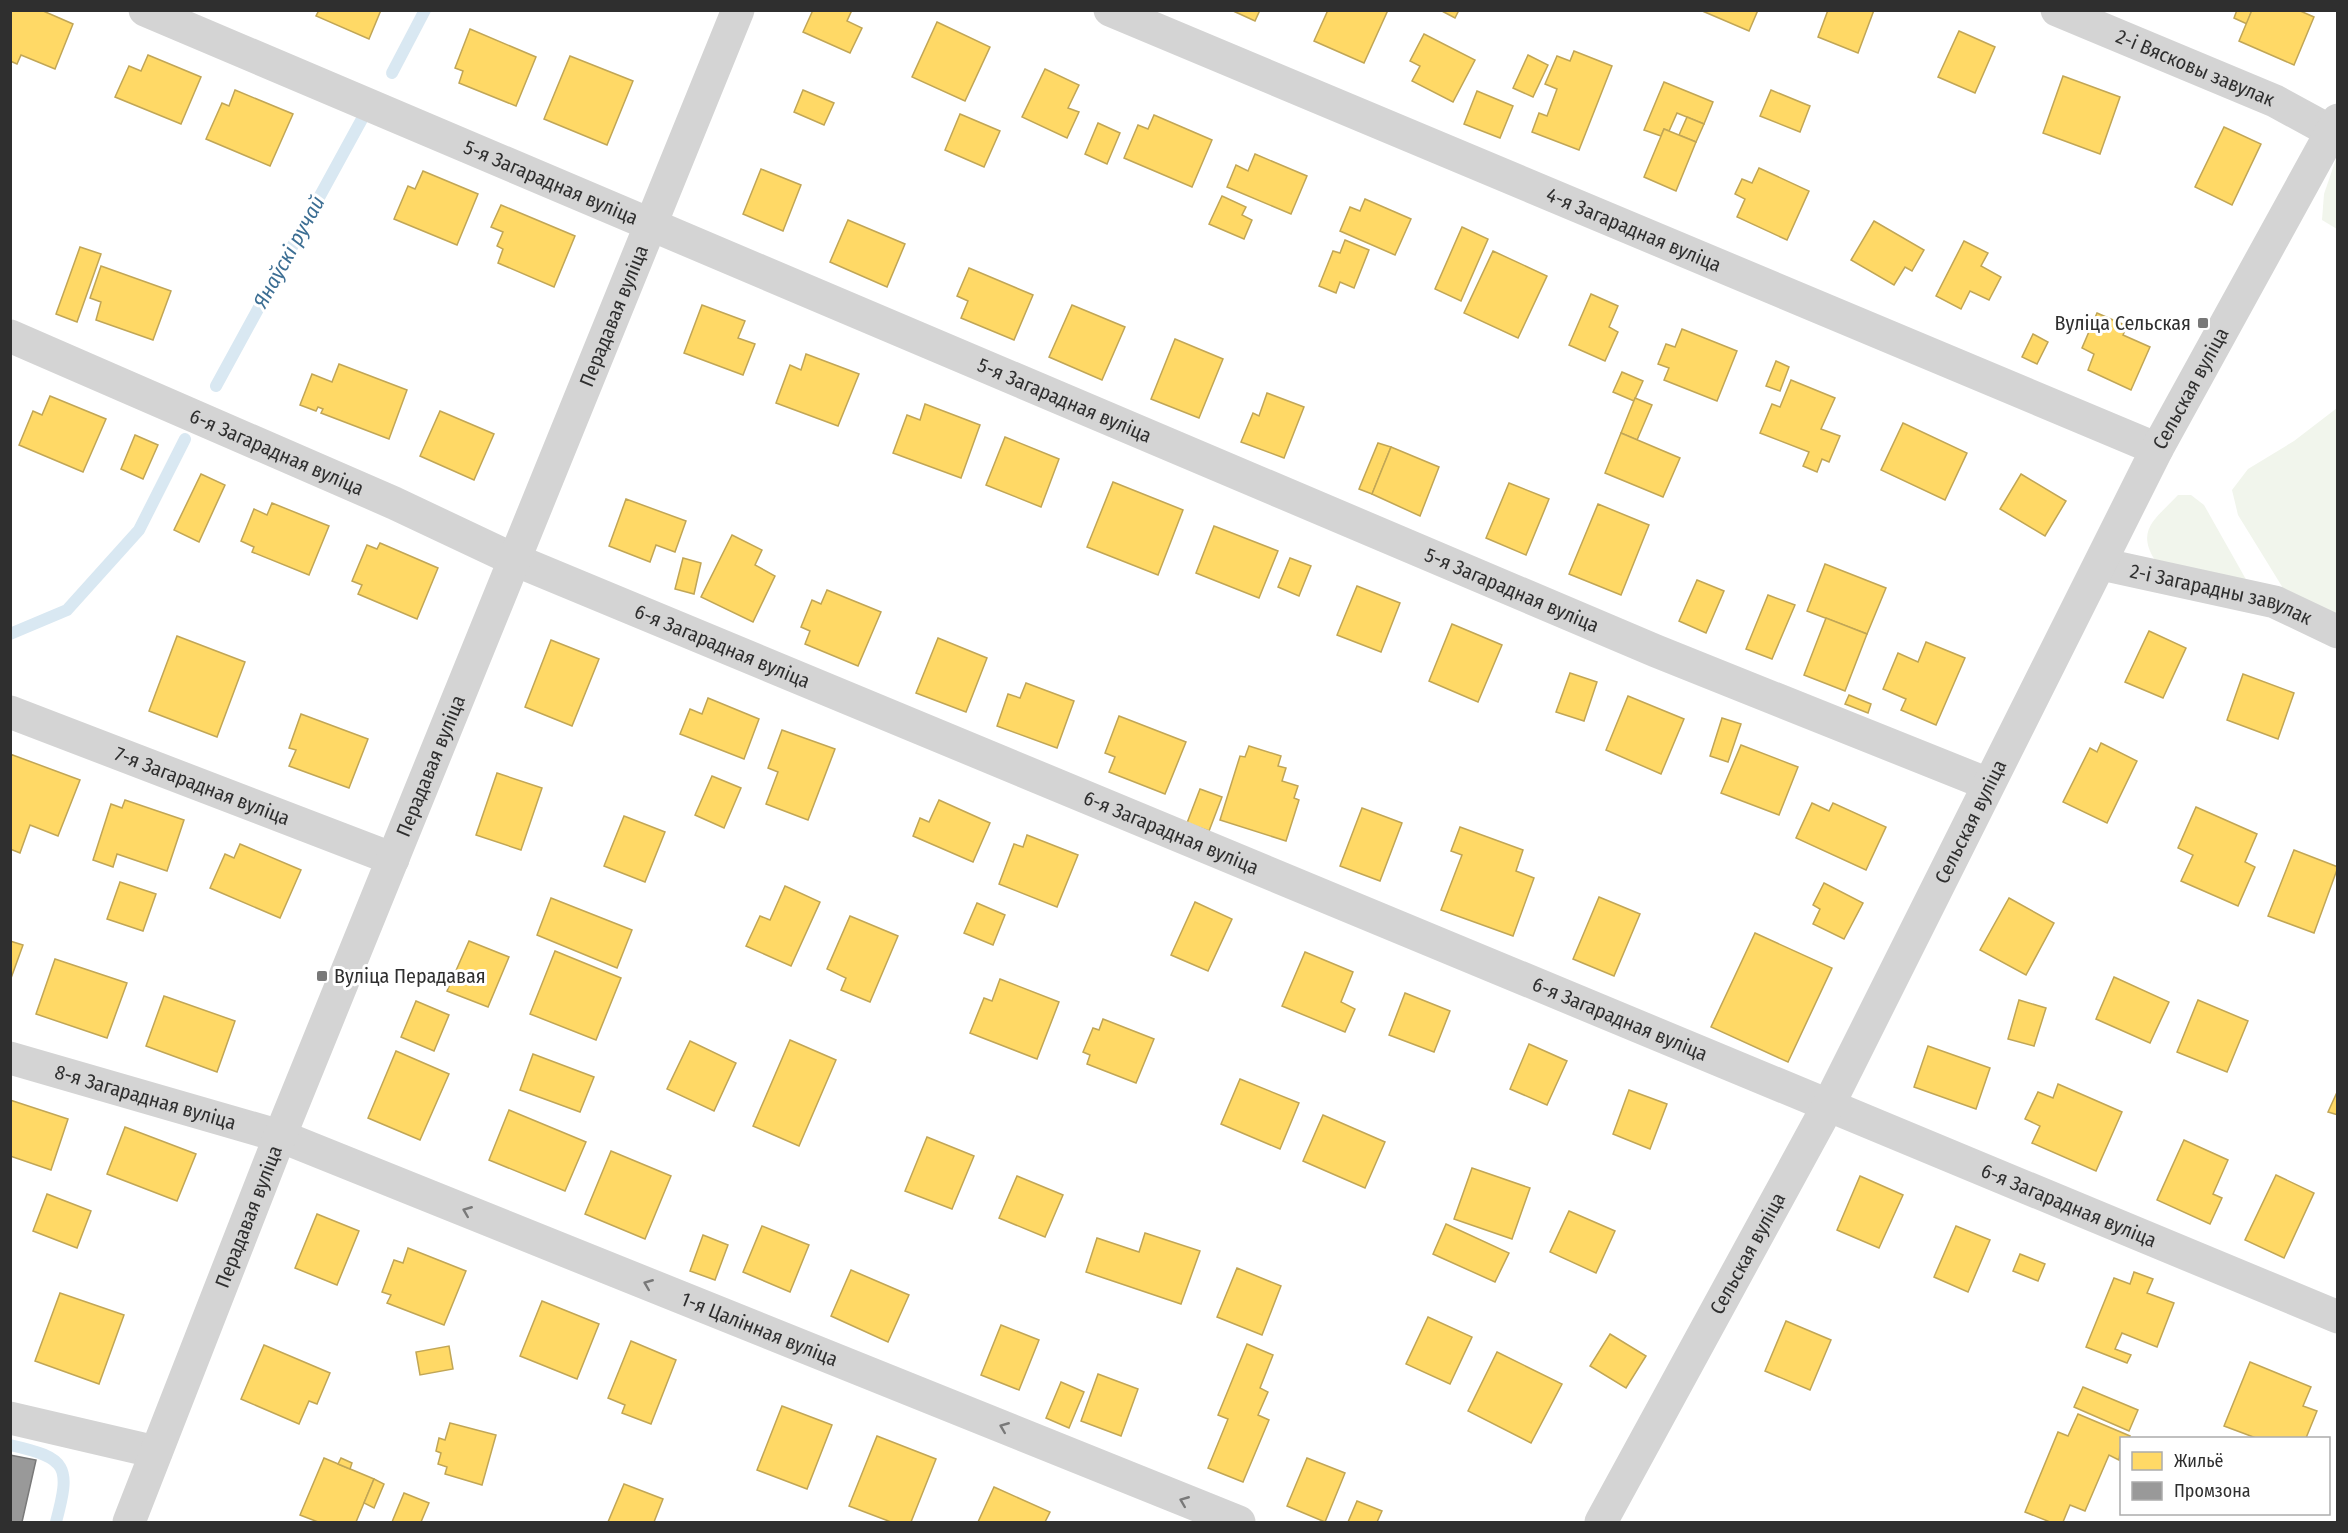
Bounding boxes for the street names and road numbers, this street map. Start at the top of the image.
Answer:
street label: 2-і Вясковы завулак [2113,24,2279,112]
street label: 5-я Загарадная вуліца [460,135,642,230]
street label: 4-я Загарадная вуліца [1543,182,1725,277]
street label: Перадавая вуліца [574,241,653,390]
street label: Сельская вуліца [2147,323,2234,453]
street label: 5-я Загарадная вуліца [974,353,1155,448]
street label: 6-я Загарадная вуліца [186,404,368,500]
street label: 5-я Загарадная вуліца [1421,542,1603,637]
street label: 2-і Загарадны завулак [2128,559,2317,630]
street label: 6-я Загарадная вуліца [631,599,814,693]
street label: Перадавая вуліца [391,692,470,840]
street label: 7-я Загарадная вуліца [111,741,293,830]
street label: Сельская вуліца [1929,756,2011,887]
street label: 6-я Загарадная вуліца [1080,785,1262,880]
street label: 6-я Загарадная вуліца [1529,972,1711,1066]
street label: 8-я Загарадная вуліца [52,1060,239,1135]
street label: Перадавая вуліца [210,1142,287,1291]
street label: 6-я Загарадная вуліца [1978,1158,2160,1252]
street label: Сельская вуліца [1705,1188,1790,1319]
street label: 1-я Цалінная вуліца [678,1287,841,1371]

